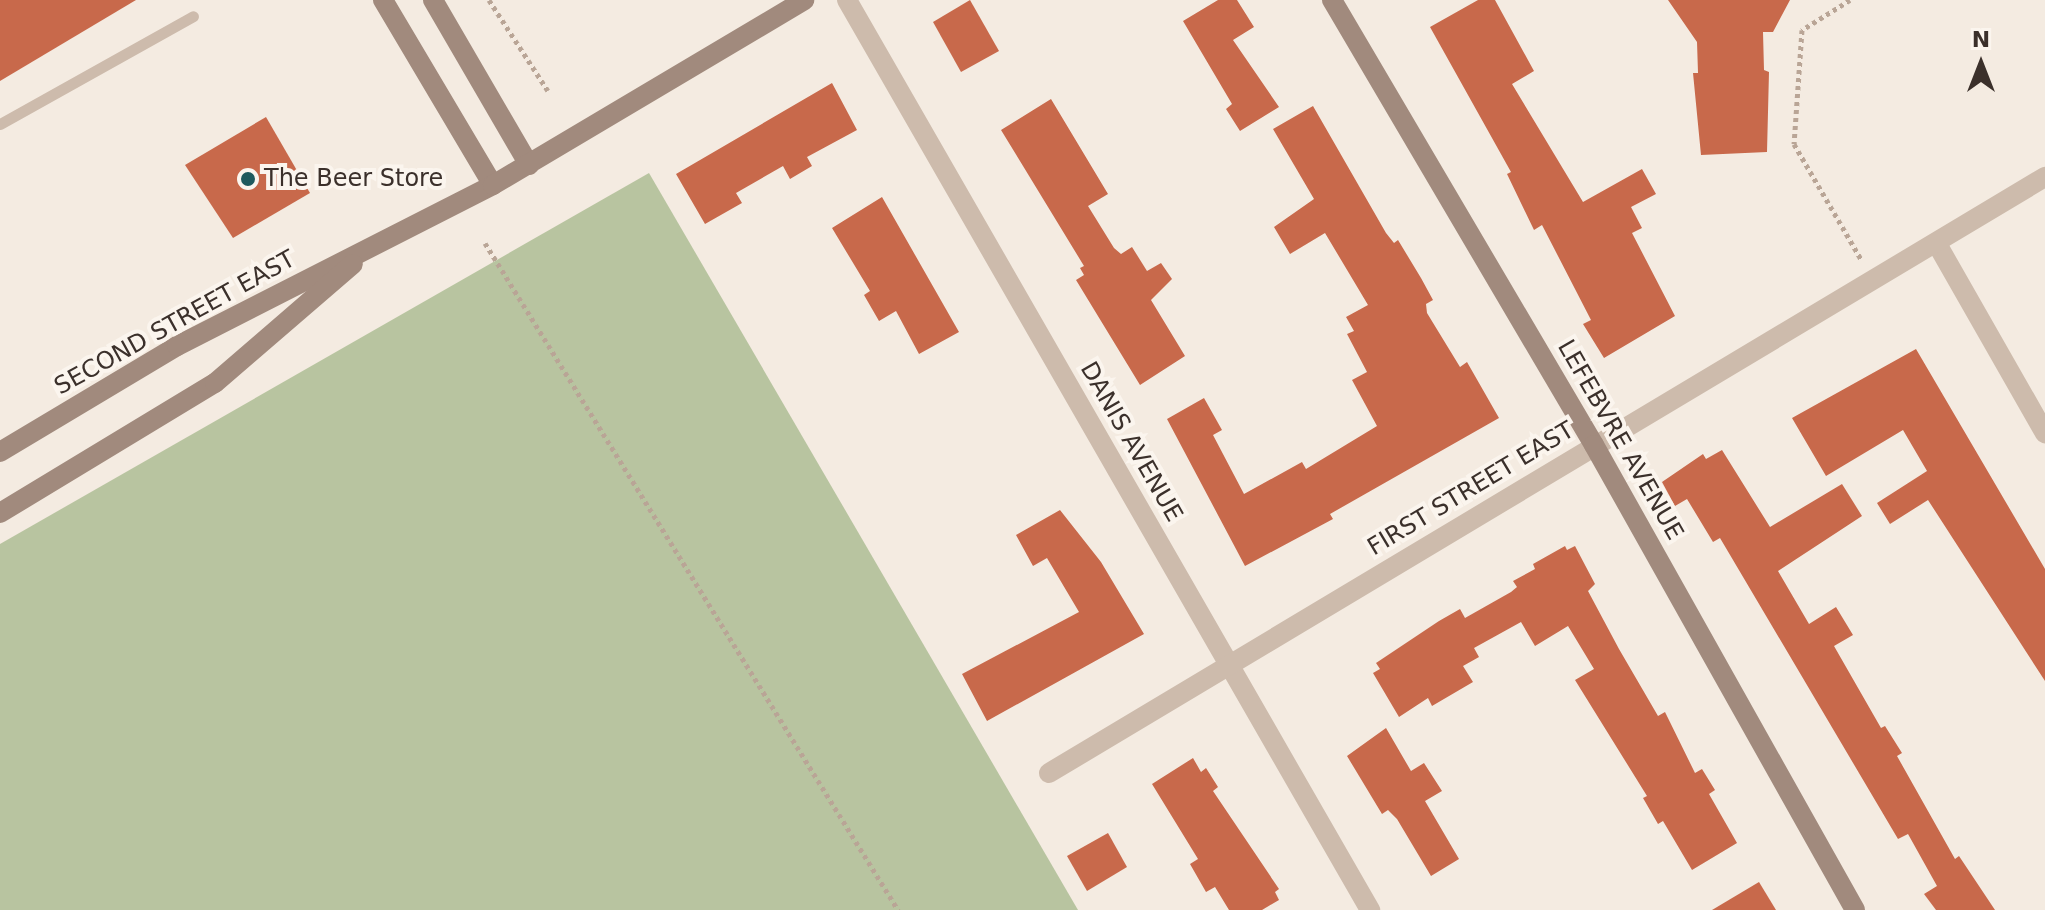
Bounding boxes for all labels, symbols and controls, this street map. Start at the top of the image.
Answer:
north arrow [1941,24,2021,104]
text: N [1972,27,1990,52]
place label: The Beer Store [264,165,443,193]
marker: The Beer Store [239,170,257,188]
street label: SECOND STREET EAST [50,245,300,401]
street label: LEFEBVRE AVENUE [1551,335,1689,545]
street label: DANIS AVENUE [1074,357,1188,527]
street label: FIRST STREET EAST [1363,416,1579,562]

